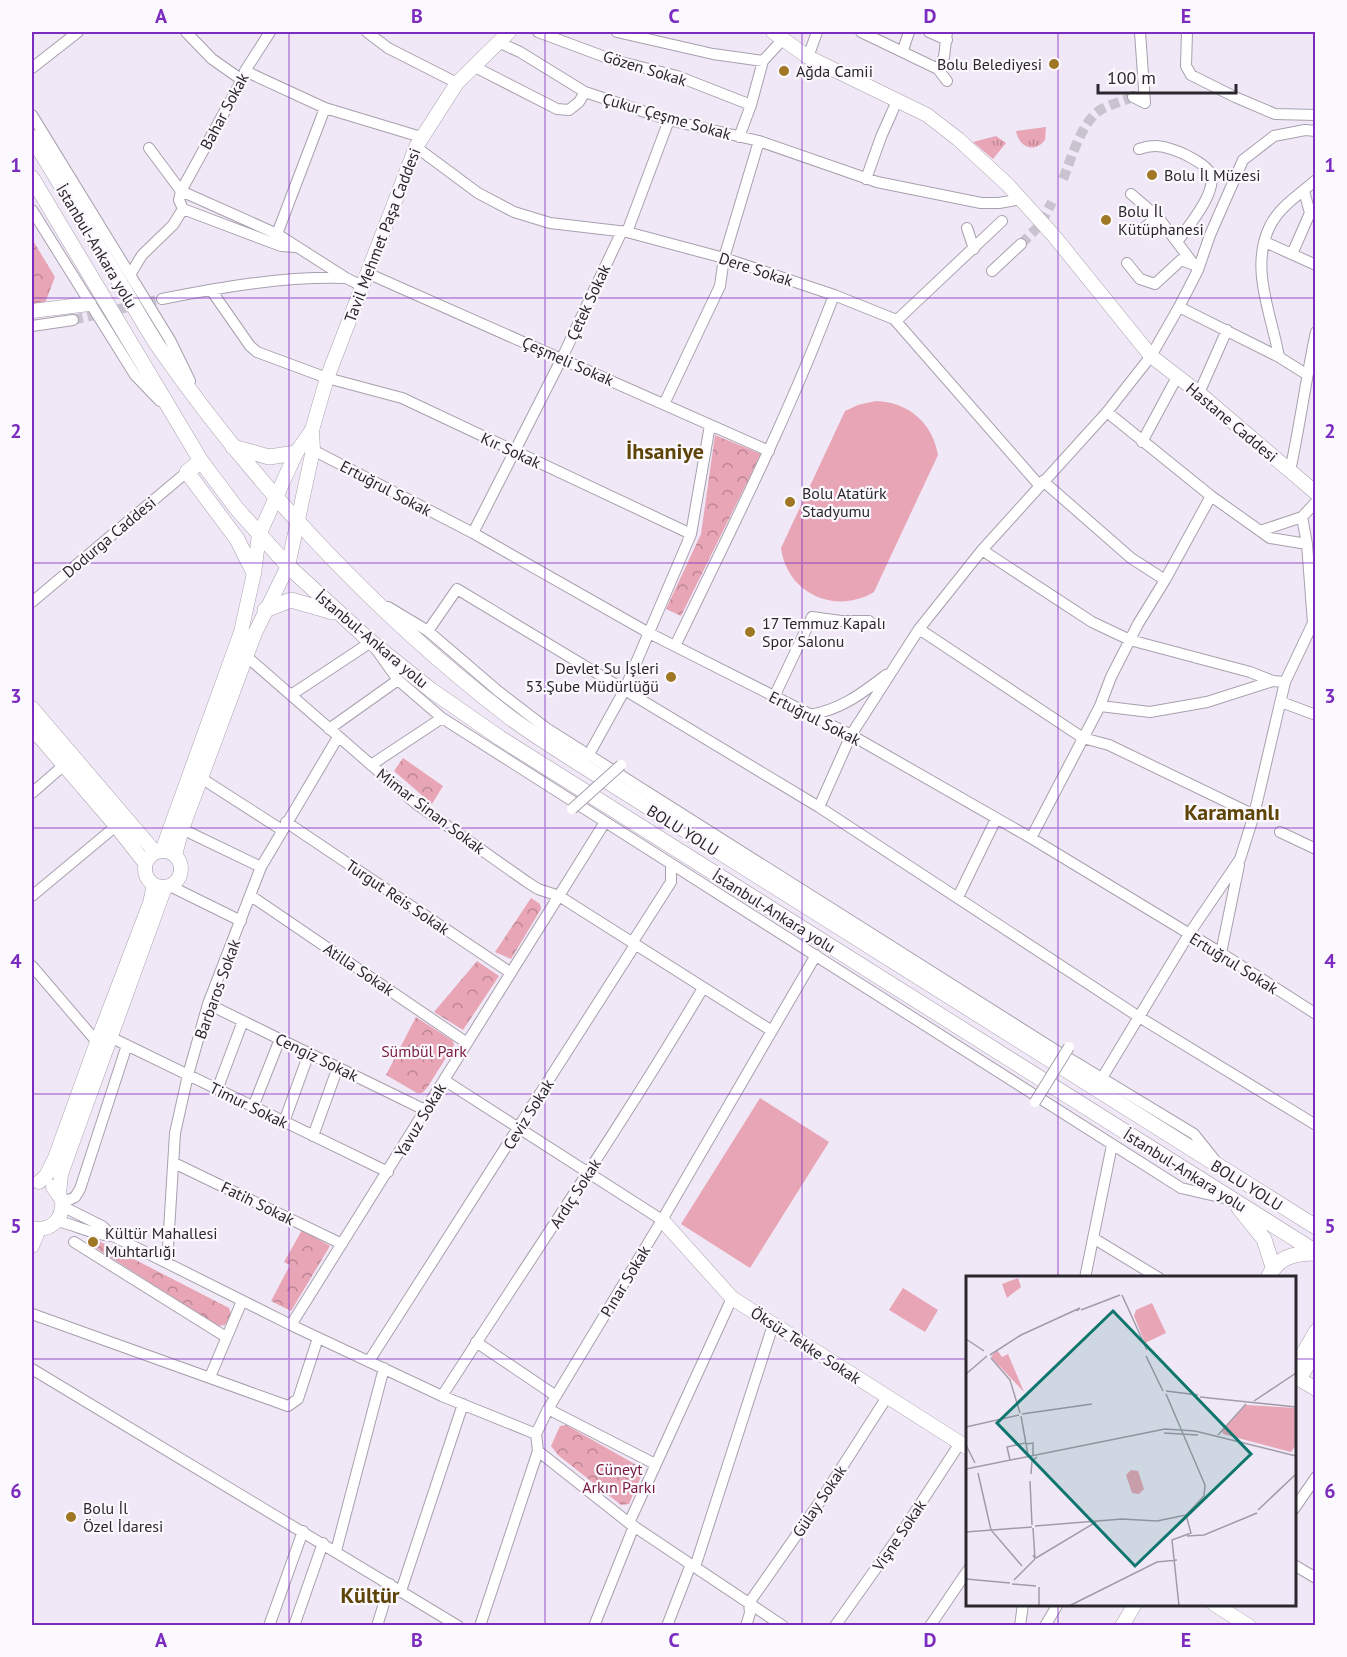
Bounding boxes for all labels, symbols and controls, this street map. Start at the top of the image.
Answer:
text: A [155,3,168,29]
text: B [411,3,423,29]
text: C [668,3,680,29]
text: D [924,3,937,29]
text: E [1181,3,1191,29]
street label: Gözen Sokak [601,46,690,90]
place label: Bolu Belediyesi [937,54,1042,74]
marker: Bolu Belediyesi [1047,57,1061,71]
scale bar [1098,57,1236,95]
place label: Ağda Camii [796,61,873,81]
marker: Ağda Camii [777,64,791,78]
text: 100 m [1107,66,1156,89]
street label: Bahar Sokak [195,69,253,153]
street label: Çukur Çeşme Sokak [600,88,734,144]
street label: Tavil Mehmet Paşa Caddesi [340,145,424,325]
text: 1 [10,152,22,178]
text: 1 [1324,152,1336,178]
place label: Bolu İl Müzesi [1164,165,1260,185]
marker: Bolu İl Müzesi [1145,168,1159,182]
street label: İstanbul-Ankara yolu [52,180,142,312]
place label: Bolu İl Kütüphanesi [1118,201,1204,239]
marker: Bolu İl Kütüphanesi [1099,213,1113,227]
street label: Dere Sokak [716,248,796,290]
street label: Çetek Sokak [562,260,615,343]
street label: Çeşmeli Sokak [519,332,617,390]
street label: Hastane Caddesi [1182,378,1282,466]
text: 2 [10,418,22,444]
text: 2 [1324,418,1336,444]
street label: Kır Sokak [478,427,545,473]
district label: İhsaniye [626,437,704,465]
street label: Ertuğrul Sokak [337,456,435,521]
place label: Bolu Atatürk Stadyumu [802,483,887,521]
street label: Dodurga Caddesi [58,492,160,582]
marker: Bolu Atatürk Stadyumu [783,495,797,509]
street label: İstanbul-Ankara yolu [311,586,433,692]
place label: 17 Temmuz Kapalı Spor Salonu [762,613,886,651]
marker: 17 Temmuz Kapalı Spor Salonu [743,625,757,639]
place label: Devlet Su İşleri 53.Şube Müdürlüğü [526,658,659,696]
marker: Devlet Su İşleri 53.Şube Müdürlüğü [664,670,678,684]
text: 3 [10,683,22,709]
text: 3 [1324,683,1336,709]
street label: Ertuğrul Sokak [766,686,865,750]
street label: Mimar Sinan Sokak [373,764,489,858]
district label: Karamanlı [1184,798,1280,826]
street label: BOLU YOLU [643,800,723,860]
street label: Turgut Reis Sokak [342,855,454,939]
street label: İstanbul-Ankara yolu [709,865,839,957]
street label: Ertuğrul Sokak [1186,928,1282,998]
street label: Barbaros Sokak [190,936,244,1042]
street label: Atilla Sokak [320,938,398,1000]
text: 4 [10,948,22,974]
text: 4 [1324,948,1336,974]
street label: Cengiz Sokak [272,1028,362,1086]
park label: Sümbül Park [381,1041,467,1061]
street label: Ceviz Sokak [498,1075,558,1153]
street label: Timur Sokak [206,1077,292,1133]
street label: Yavuz Sokak [390,1079,450,1161]
street label: İstanbul-Ankara yolu [1120,1124,1250,1216]
street label: Ardıç Sokak [545,1154,605,1232]
street label: BOLU YOLU [1207,1155,1287,1215]
street label: Fatih Sokak [218,1177,298,1230]
text: 5 [10,1213,22,1239]
text: 5 [1324,1213,1336,1239]
place label: Kültür Mahallesi Muhtarlığı [105,1223,218,1261]
marker: Kültür Mahallesi Muhtarlığı [86,1235,100,1249]
street label: Pınar Sokak [596,1241,654,1320]
inset map [966,1276,1296,1606]
street label: Öksüz Tekke Sokak [747,1302,865,1388]
park label: Cüneyt Arkın Parkı [582,1459,656,1497]
street label: Gülay Sokak [788,1461,851,1541]
text: 6 [10,1478,22,1504]
text: 6 [1324,1478,1336,1504]
street label: Vişne Sokak [867,1495,930,1575]
place label: Bolu İl Özel İdaresi [83,1498,163,1536]
marker: Bolu İl Özel İdaresi [64,1510,78,1524]
district label: Kültür [340,1581,400,1609]
text: A [155,1627,168,1653]
text: B [411,1627,423,1653]
text: C [668,1627,680,1653]
text: D [924,1627,937,1653]
text: E [1181,1627,1191,1653]

